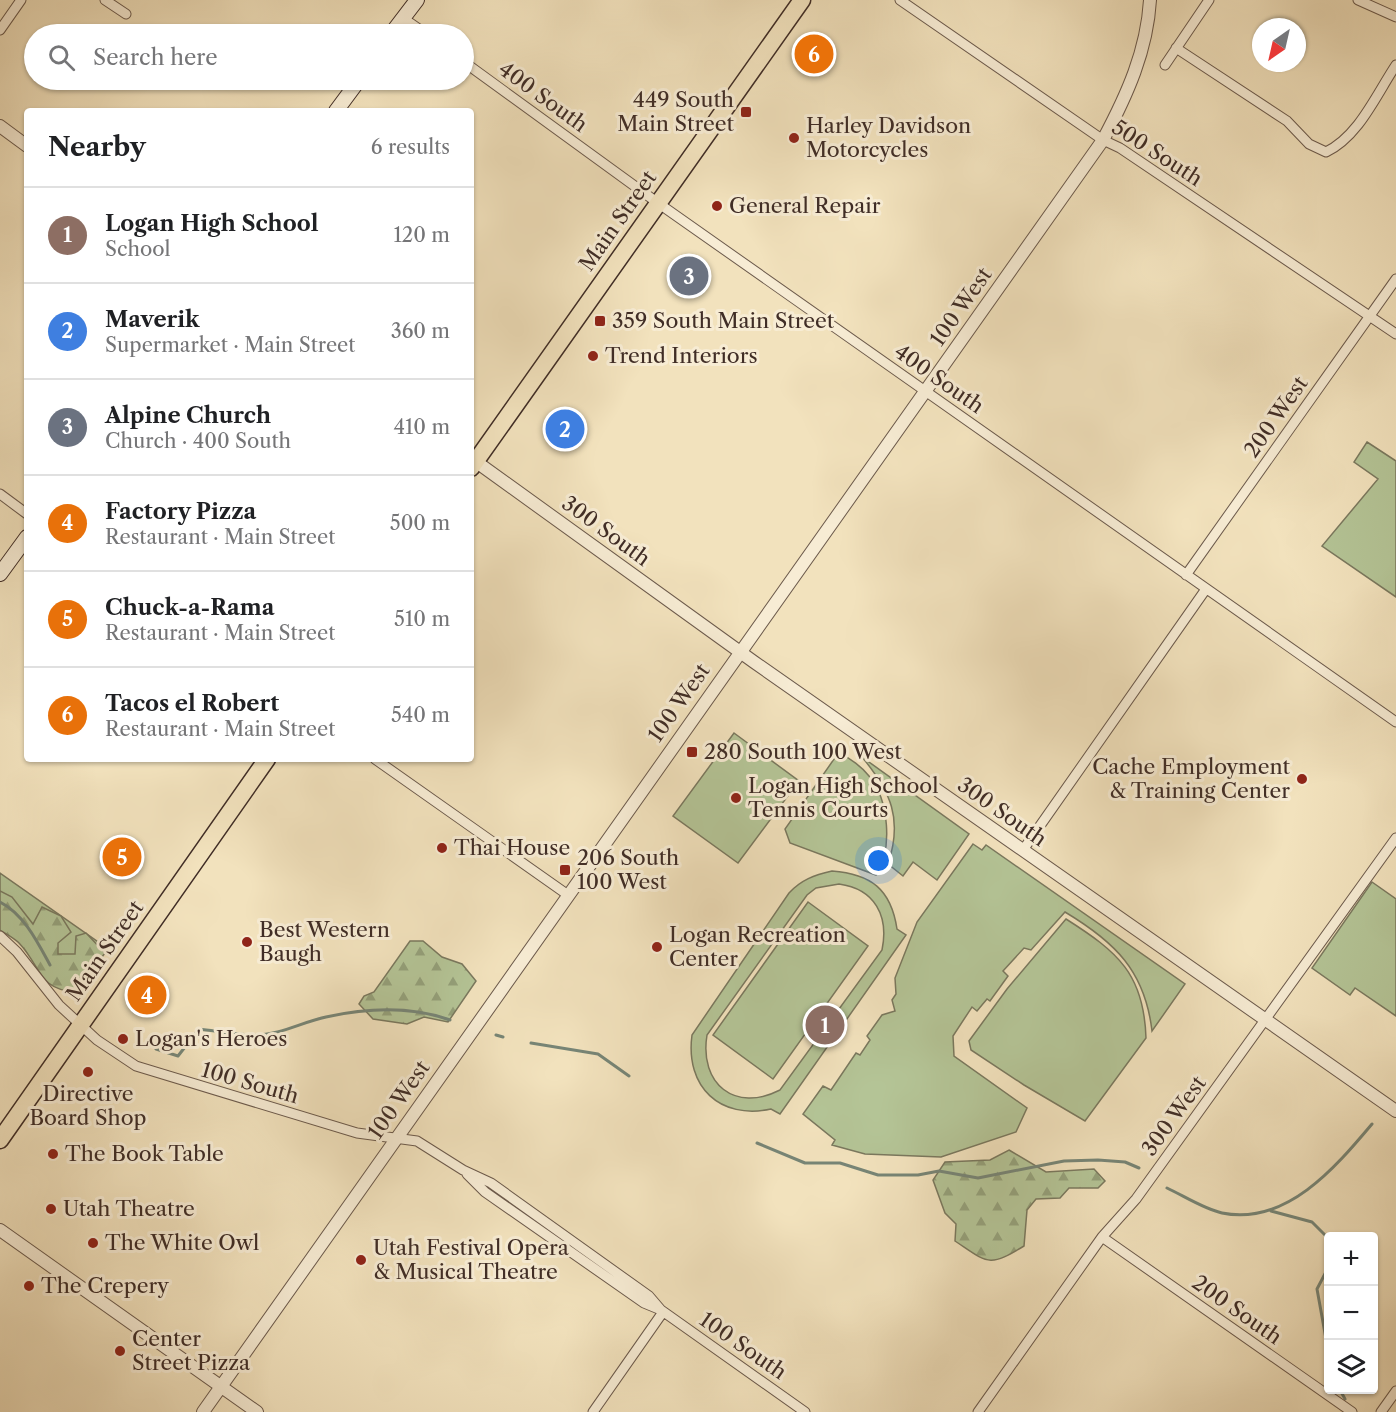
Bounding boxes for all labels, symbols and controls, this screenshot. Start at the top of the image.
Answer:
north arrow [1252,18,1306,72]
search box [24,24,474,90]
pin: 6 [794,32,834,76]
icon: search [45,41,78,74]
text: Search here [93,44,218,71]
street label: 400 South [494,56,592,137]
place label: 449 South Main Street [617,87,735,136]
marker: 449 South Main Street [739,105,753,119]
place label: Harley Davidson Motorcycles [806,113,971,162]
street label: 500 South [1107,114,1207,191]
text: Nearby [48,131,146,163]
marker: Harley Davidson Motorcycles [787,131,801,145]
text: 6 results [371,135,450,159]
street label: Main Street [574,165,662,276]
place label: General Repair [729,193,881,218]
marker: General Repair [710,199,724,213]
text: Logan High School [105,210,318,237]
text: 1 [63,223,72,247]
text: 120 m [393,223,450,247]
text: School [105,237,170,261]
pin: 3 [670,254,708,298]
street label: 100 West [925,262,997,351]
text: Maverik [105,306,200,333]
place label: 359 South Main Street [612,308,835,333]
marker: 359 South Main Street [593,314,607,328]
text: 2 [62,319,73,343]
text: 360 m [391,319,450,343]
text: Supermarket · Main Street [105,333,355,357]
street label: 400 South [890,339,989,418]
place label: Trend Interiors [605,343,758,368]
marker: Trend Interiors [586,349,600,363]
street label: 200 West [1239,371,1313,462]
text: Alpine Church [105,402,271,429]
pin: 2 [546,406,584,452]
text: 3 [62,415,73,439]
text: 410 m [393,415,450,439]
text: Church · 400 South [105,429,291,453]
street label: 300 South [557,490,655,571]
text: Factory Pizza [105,498,256,525]
text: 4 [62,511,73,535]
text: 500 m [390,511,450,535]
text: Restaurant · Main Street [105,525,335,549]
text: Chuck-a-Rama [105,594,275,621]
text: 5 [62,607,73,631]
text: 510 m [394,607,450,631]
text: Restaurant · Main Street [105,621,335,645]
street label: 100 West [643,658,715,747]
text: Tacos el Robert [105,690,279,717]
text: 6 [62,703,73,727]
text: 540 m [391,703,450,727]
text: Restaurant · Main Street [105,717,335,741]
place label: 280 South 100 West [704,739,902,764]
marker: 280 South 100 West [685,745,699,759]
place label: Cache Employment & Training Center [1092,754,1291,803]
street label: 300 South [953,772,1052,851]
marker: Cache Employment & Training Center [1295,772,1309,786]
place label: Logan High School Tennis Courts [748,773,938,822]
marker: Logan High School Tennis Courts [729,791,743,805]
pin: 5 [102,834,142,880]
place label: Thai House [454,835,570,860]
marker: Thai House [435,841,449,855]
place label: 206 South 100 West [577,845,679,894]
your location [864,846,893,875]
marker: 206 South 100 West [558,863,572,877]
street label: Main Street [61,895,149,1006]
place label: Best Western Baugh [259,917,390,966]
place label: Logan Recreation Center [669,922,846,971]
marker: Best Western Baugh [240,935,254,949]
marker: Logan Recreation Center [650,940,664,954]
pin: 4 [128,972,166,1018]
pin: 1 [806,1002,844,1048]
place label: Logan's Heroes [135,1026,287,1051]
marker: Logan's Heroes [116,1032,130,1046]
street label: 100 West [363,1055,435,1144]
street label: 100 South [199,1057,302,1108]
marker: Directive Board Shop [81,1065,95,1079]
street label: 300 West [1136,1071,1211,1160]
place label: Directive Board Shop [29,1081,147,1130]
place label: The Book Table [65,1141,224,1166]
marker: The Book Table [46,1147,60,1161]
place label: Utah Theatre [63,1196,195,1221]
marker: Utah Theatre [44,1202,58,1216]
place label: The White Owl [105,1230,259,1255]
map controls [1324,1232,1378,1394]
button: + [1324,1232,1378,1286]
place label: Utah Festival Opera & Musical Theatre [373,1235,570,1284]
marker: The White Owl [86,1236,100,1250]
marker: Utah Festival Opera & Musical Theatre [354,1253,368,1267]
street label: 200 South [1188,1270,1287,1349]
place label: The Crepery [41,1273,169,1298]
marker: The Crepery [22,1279,36,1293]
button: − [1324,1286,1378,1340]
street label: 100 South [695,1307,791,1385]
place label: Center Street Pizza [132,1326,251,1375]
button: layers [1324,1340,1378,1394]
marker: Center Street Pizza [113,1344,127,1358]

